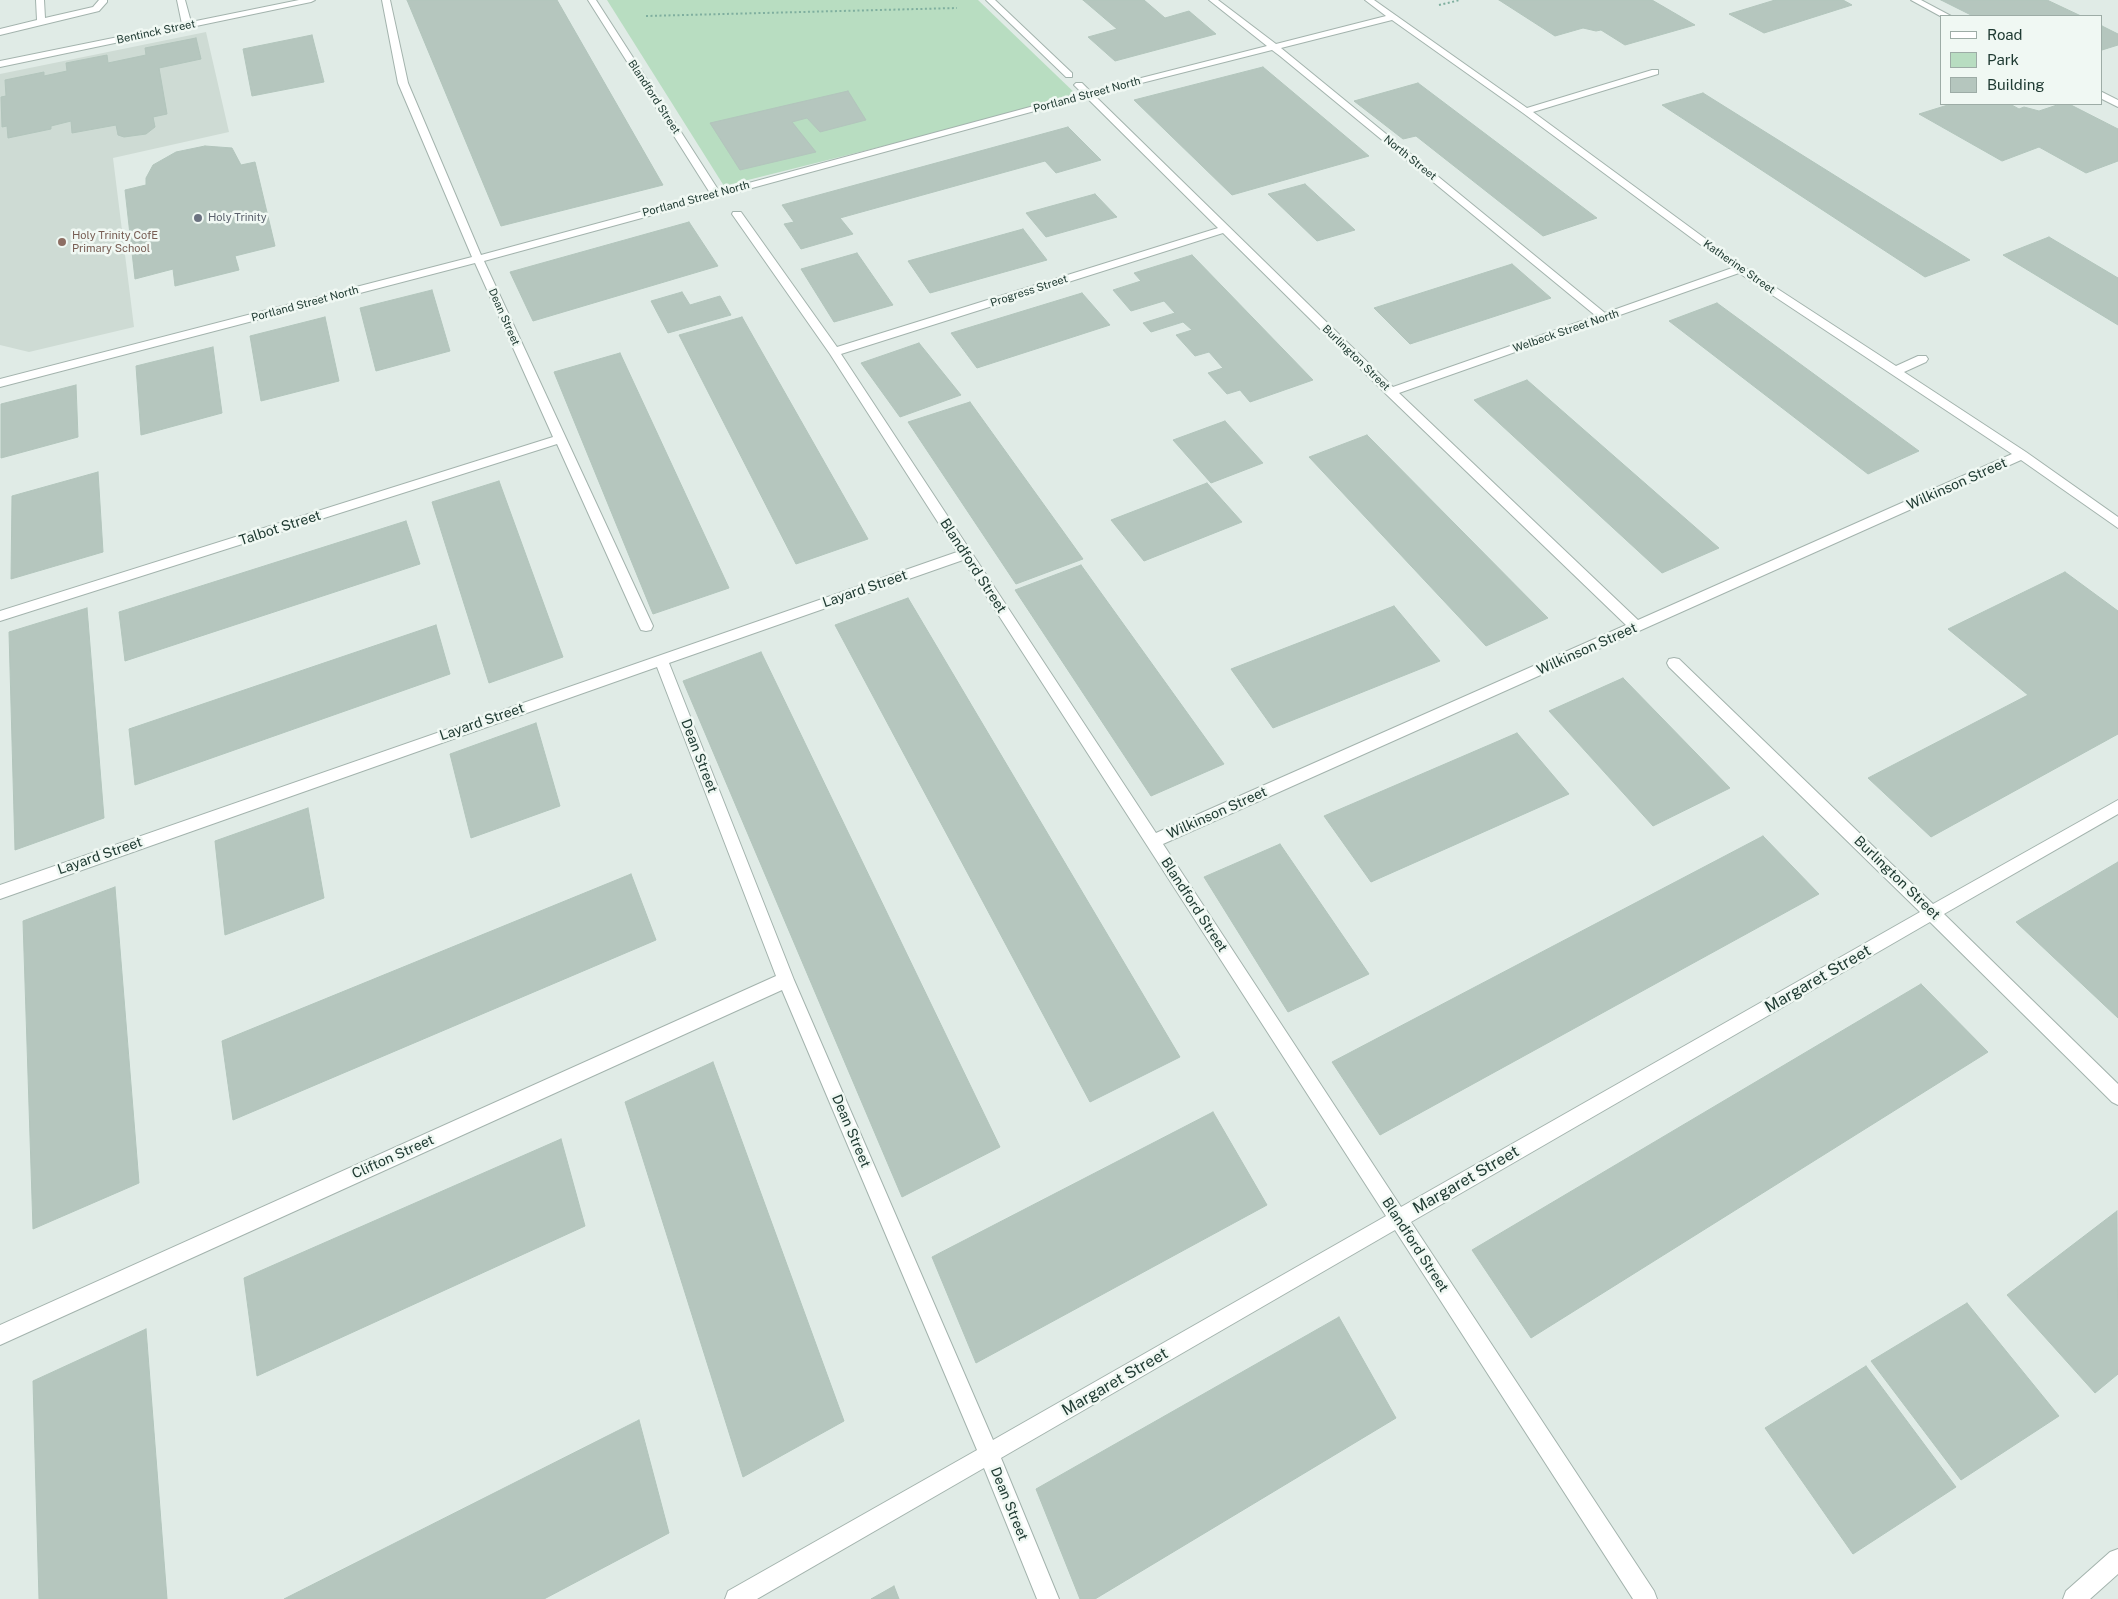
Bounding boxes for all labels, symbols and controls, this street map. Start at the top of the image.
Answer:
legend [1940,15,2103,105]
street label: Bentinck Street [115,17,197,47]
text: Road [1987,26,2023,43]
text: Park [1987,51,2019,68]
street label: Blandford Street [625,57,683,137]
street label: Portland Street North [1032,74,1142,116]
text: Building [1987,76,2045,93]
street label: North Street [1381,133,1439,183]
street label: Portland Street North [641,178,751,220]
place label: Holy Trinity [208,211,267,225]
marker: Holy Trinity [192,212,204,224]
place label: Holy Trinity CofE Primary School [72,229,158,255]
marker: Holy Trinity CofE Primary School [56,236,68,248]
street label: Katherine Street [1701,237,1777,297]
street label: Progress Street [989,272,1069,310]
street label: Portland Street North [250,283,360,325]
street label: Dean Street [486,286,522,348]
street label: Welbeck Street North [1511,307,1621,355]
street label: Burlington Street [1319,322,1393,394]
street label: Wilkinson Street [1904,454,2010,514]
street label: Talbot Street [237,507,323,549]
street label: Blandford Street [936,516,1010,616]
street label: Layard Street [820,567,910,611]
street label: Wilkinson Street [1534,619,1640,679]
street label: Layard Street [437,700,527,744]
street label: Dean Street [677,717,721,795]
street label: Wilkinson Street [1164,783,1270,843]
street label: Burlington Street [1850,833,1944,923]
street label: Layard Street [55,834,145,878]
street label: Blandford Street [1157,855,1231,955]
street label: Margaret Street [1762,941,1874,1017]
street label: Dean Street [828,1092,874,1170]
street label: Clifton Street [349,1131,437,1183]
street label: Margaret Street [1410,1142,1522,1218]
street label: Blandford Street [1378,1195,1452,1295]
street label: Margaret Street [1059,1344,1171,1420]
street label: Dean Street [987,1465,1031,1543]

